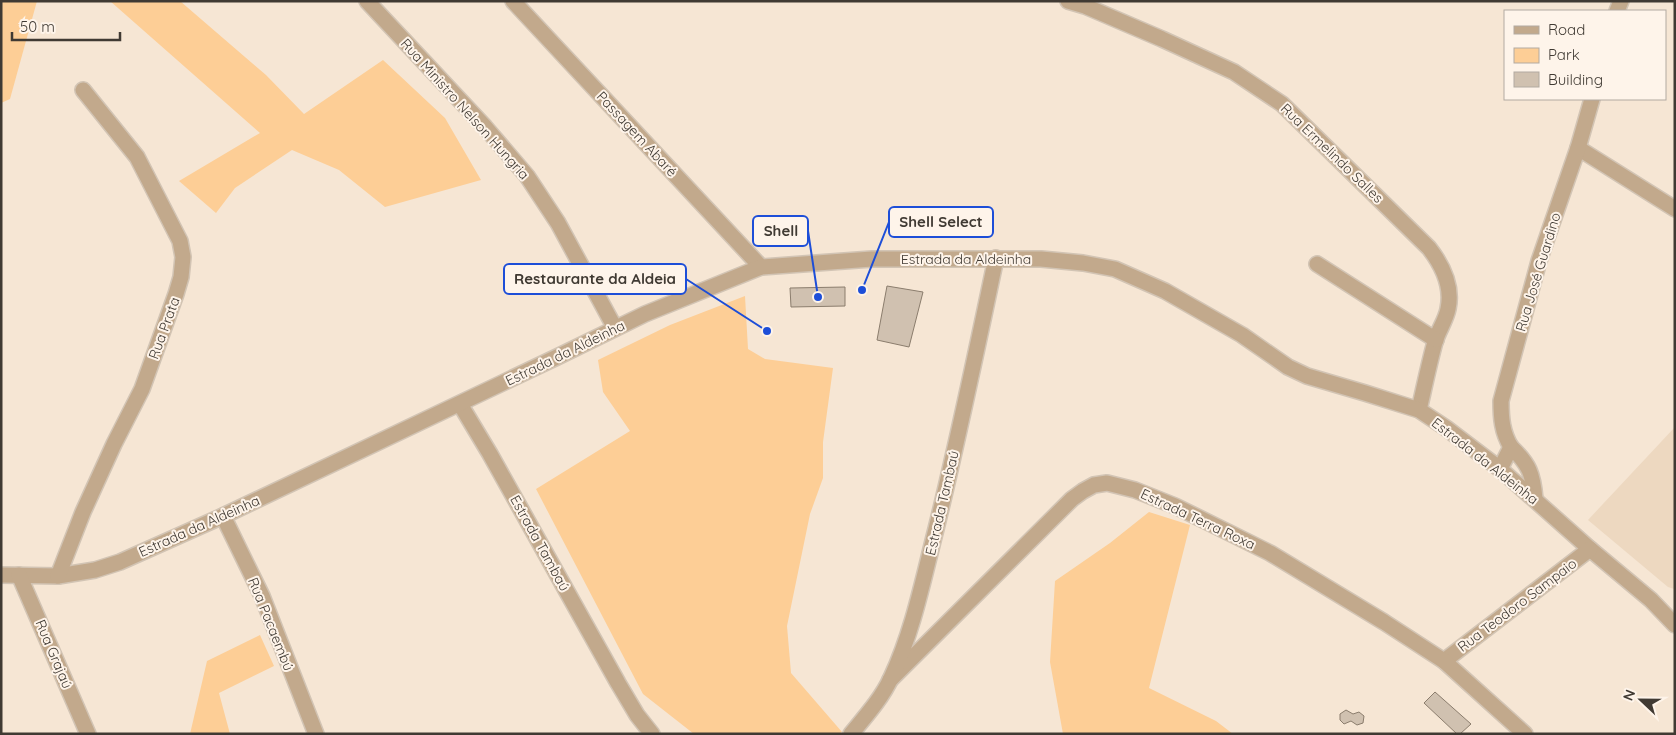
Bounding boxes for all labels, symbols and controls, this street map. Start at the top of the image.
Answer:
scale bar [12,10,120,42]
legend [1504,10,1666,100]
text: 50 m [20,17,55,36]
text: Road [1548,20,1585,39]
street label: Rua Ministro Nelson Hungria [397,35,533,183]
text: Park [1548,45,1580,64]
text: Building [1548,70,1603,89]
street label: Passagem Abaré [593,87,681,181]
street label: Rua Ermelindo Salles [1277,99,1387,207]
callout: Shell Select [889,207,993,237]
street label: Rua José Guardino [1511,210,1565,334]
text: Shell Select [899,212,983,231]
callout: Shell [753,216,808,246]
text: Shell [764,221,798,240]
street label: Estrada da Aldeinha [901,250,1031,268]
callout: Restaurante da Aldeia [504,264,686,294]
text: Restaurante da Aldeia [514,269,676,288]
street label: Rua Prata [144,294,184,362]
street label: Estrada da Aldeinha [502,316,628,390]
street label: Estrada da Aldeinha [1428,414,1542,508]
street label: Estrada Tambaú [921,449,963,557]
street label: Estrada Terra Roxa [1138,485,1258,553]
street label: Estrada da Aldeinha [136,491,262,561]
street label: Estrada Tambaú [506,492,574,594]
street label: Rua Teodoro Sampaio [1454,554,1580,656]
street label: Rua Pacaembú [244,575,298,673]
street label: Rua Grajaú [31,617,77,691]
north arrow [1616,675,1666,725]
text: N [1619,687,1639,703]

